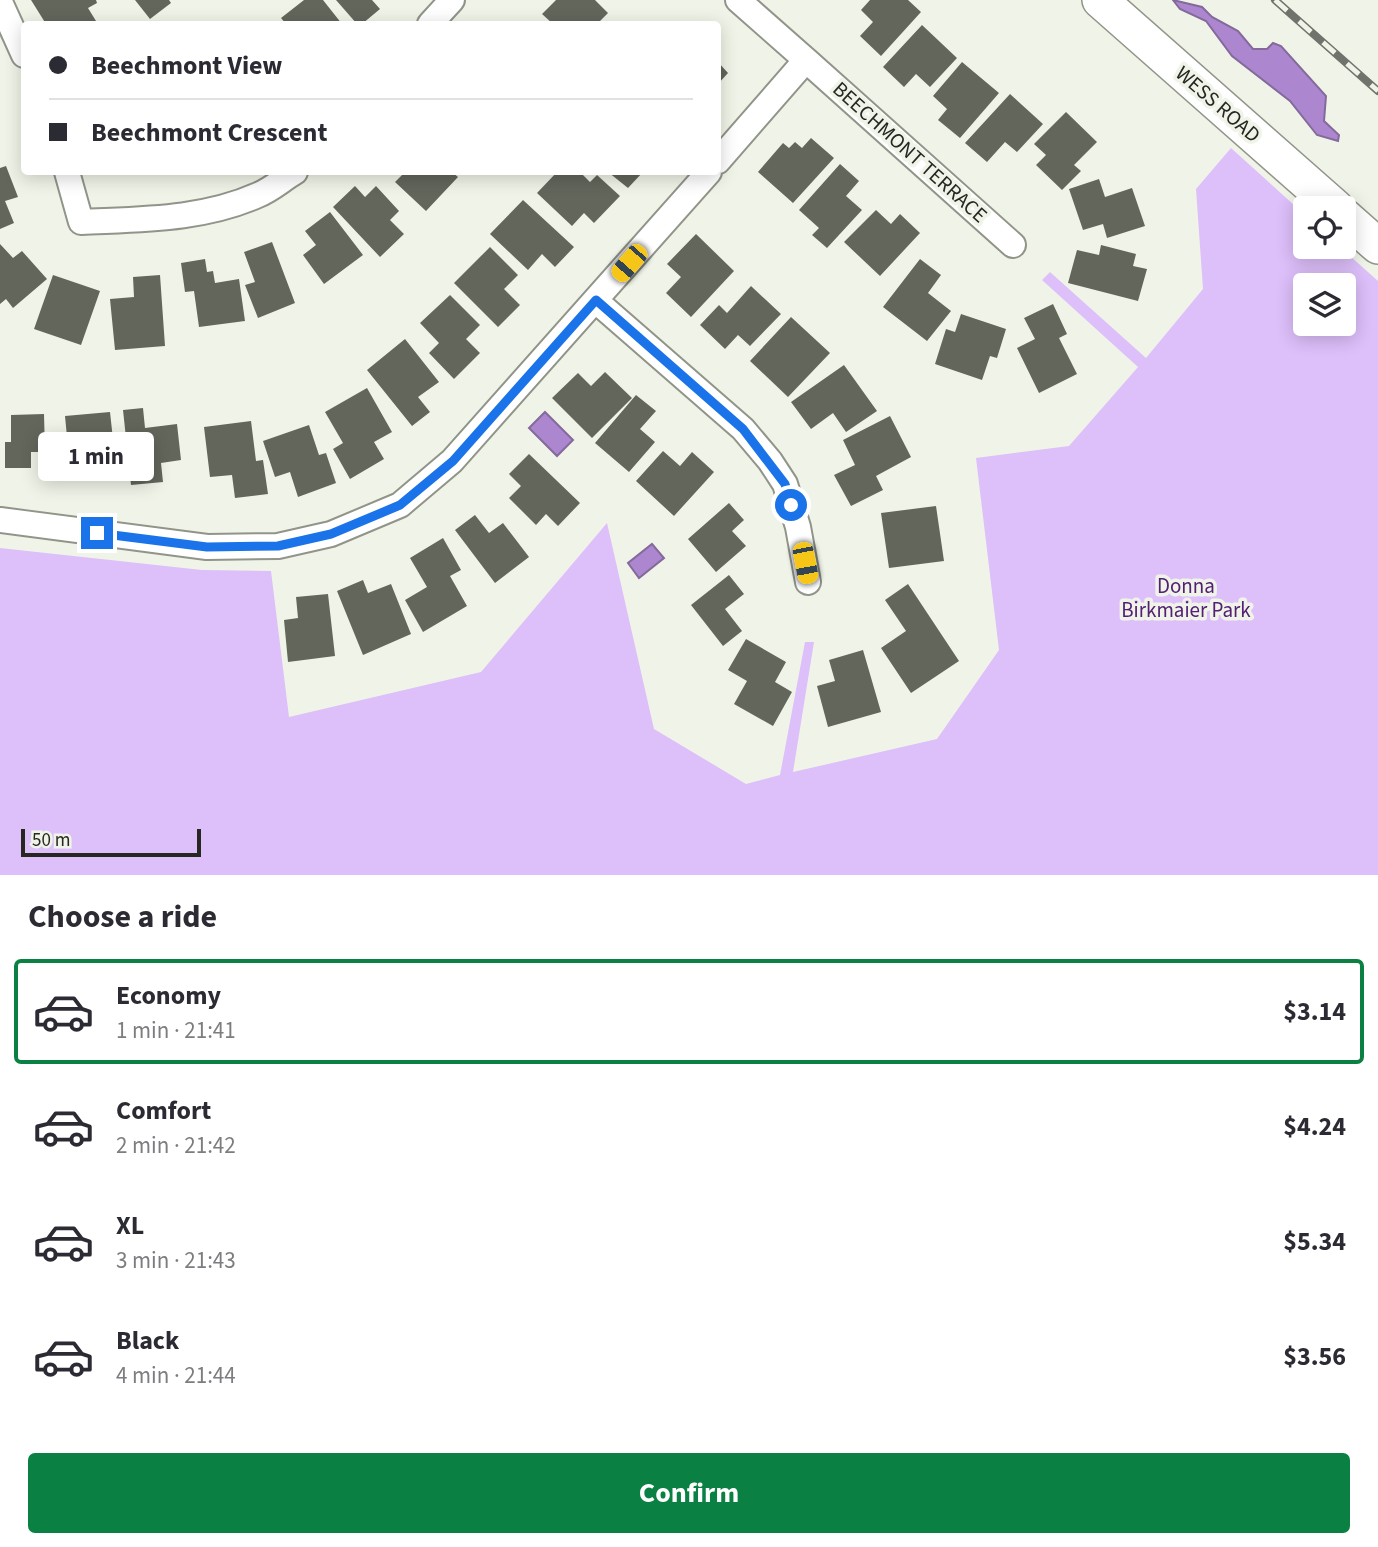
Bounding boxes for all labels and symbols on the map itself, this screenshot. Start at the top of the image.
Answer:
street label: WESS ROAD [1169,59,1267,149]
street label: BEECHMONT TERRACE [826,74,994,230]
car [608,240,651,286]
callout: 1 min [39,432,155,480]
route start [775,489,807,521]
route end [81,517,113,549]
car [791,540,820,586]
park label: Donna Birkmaier Park [1121,571,1251,625]
scale bar [21,826,201,858]

